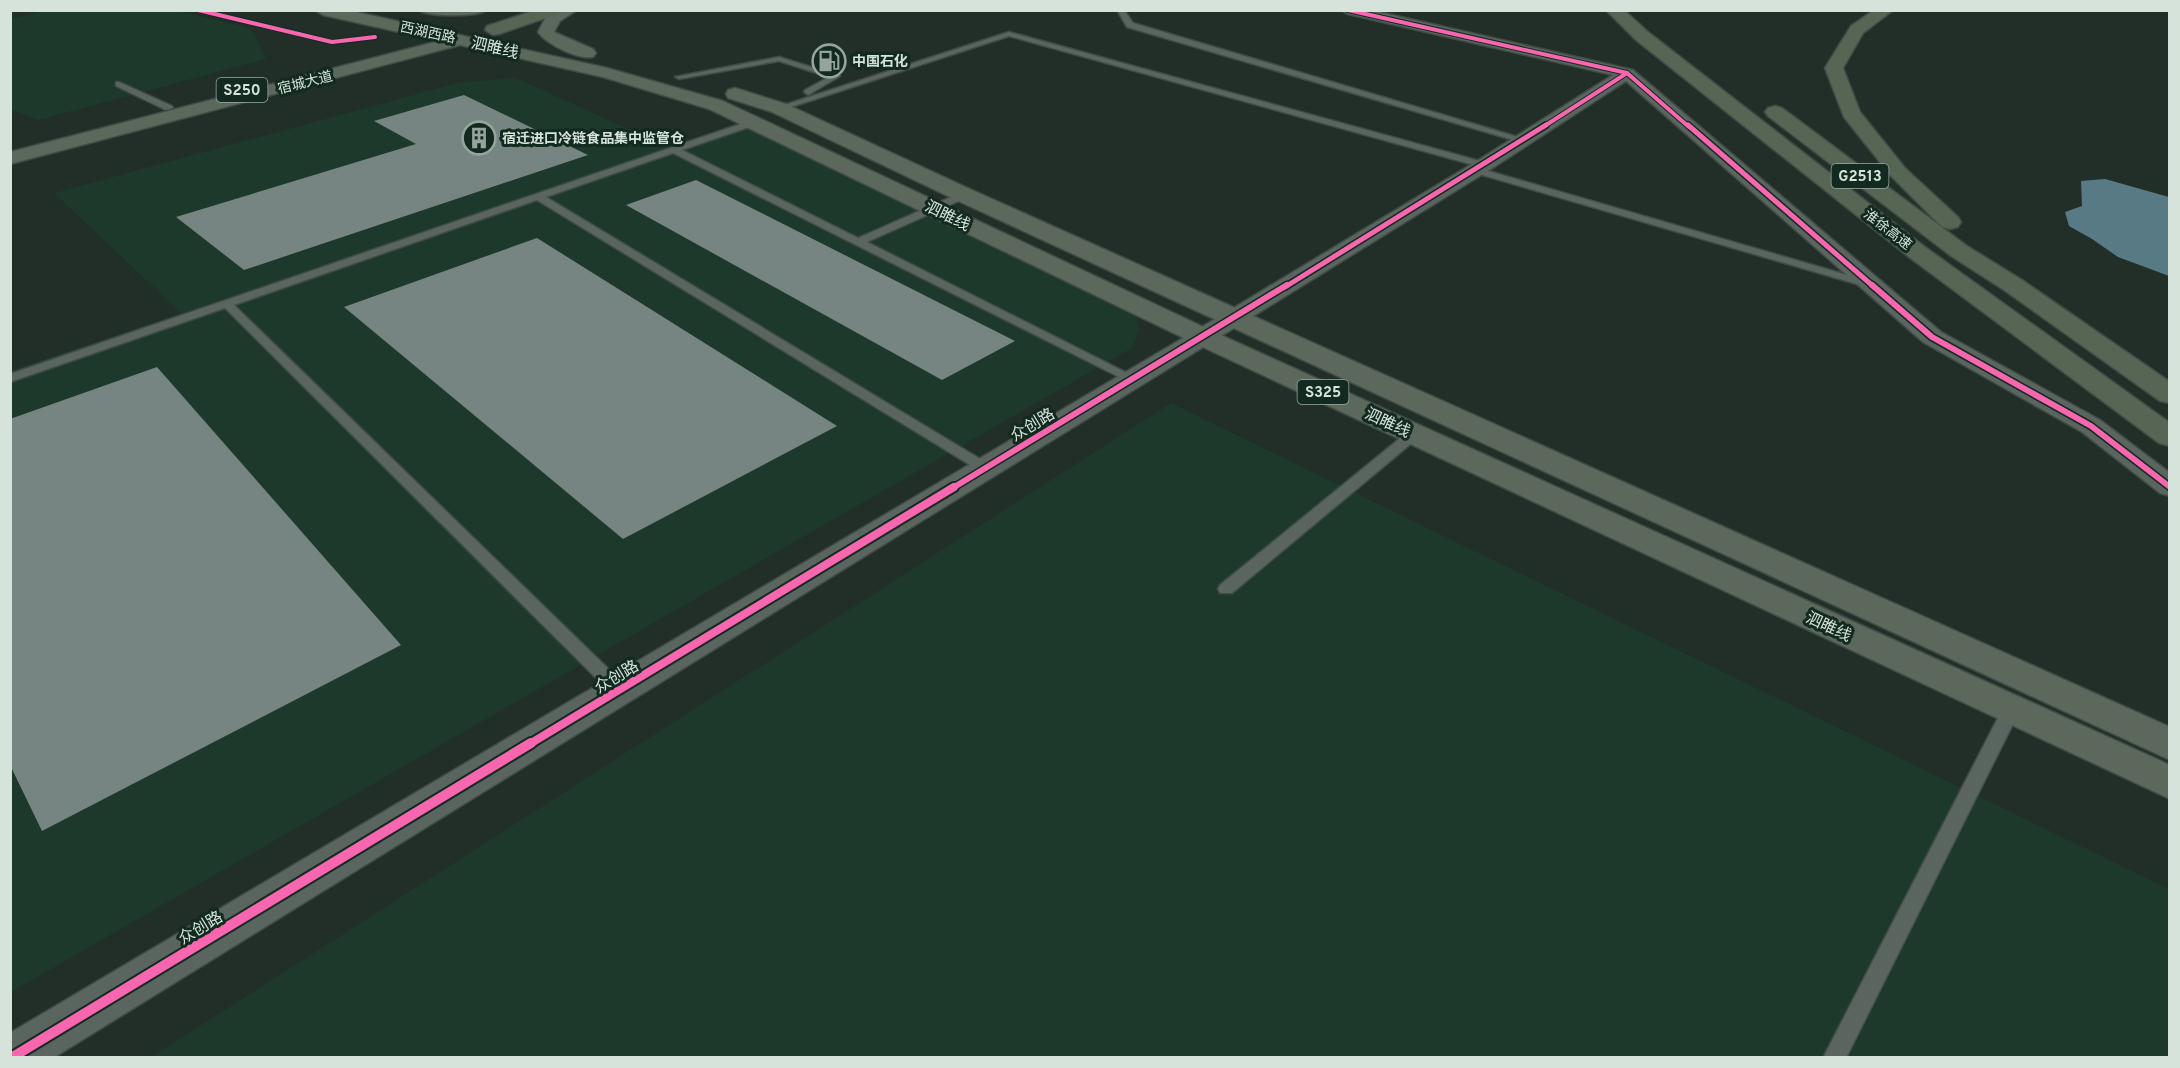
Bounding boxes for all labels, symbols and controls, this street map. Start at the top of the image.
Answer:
street label: 西湖西路 [399,19,457,48]
street label: 泗睢线 [469,34,520,64]
fuel station icon: 中国石化 [811,43,847,79]
place label: 中国石化 [852,53,908,71]
street label: 宿城大道 [276,67,335,98]
road number: S250 [216,78,268,102]
building icon: 宿迁进口冷链食品集中监管仓 [461,120,497,156]
place label: 宿迁进口冷链食品集中监管仓 [502,130,684,148]
road number: G2513 [1832,164,1888,188]
street label: 泗睢线 [921,197,973,236]
street label: 淮徐高速 [1860,206,1914,254]
road number: S325 [1298,380,1348,404]
street label: 众创路 [1007,405,1059,447]
street label: 泗睢线 [1361,405,1413,443]
street label: 泗睢线 [1802,609,1854,647]
street label: 众创路 [591,657,643,699]
street label: 众创路 [175,908,227,950]

